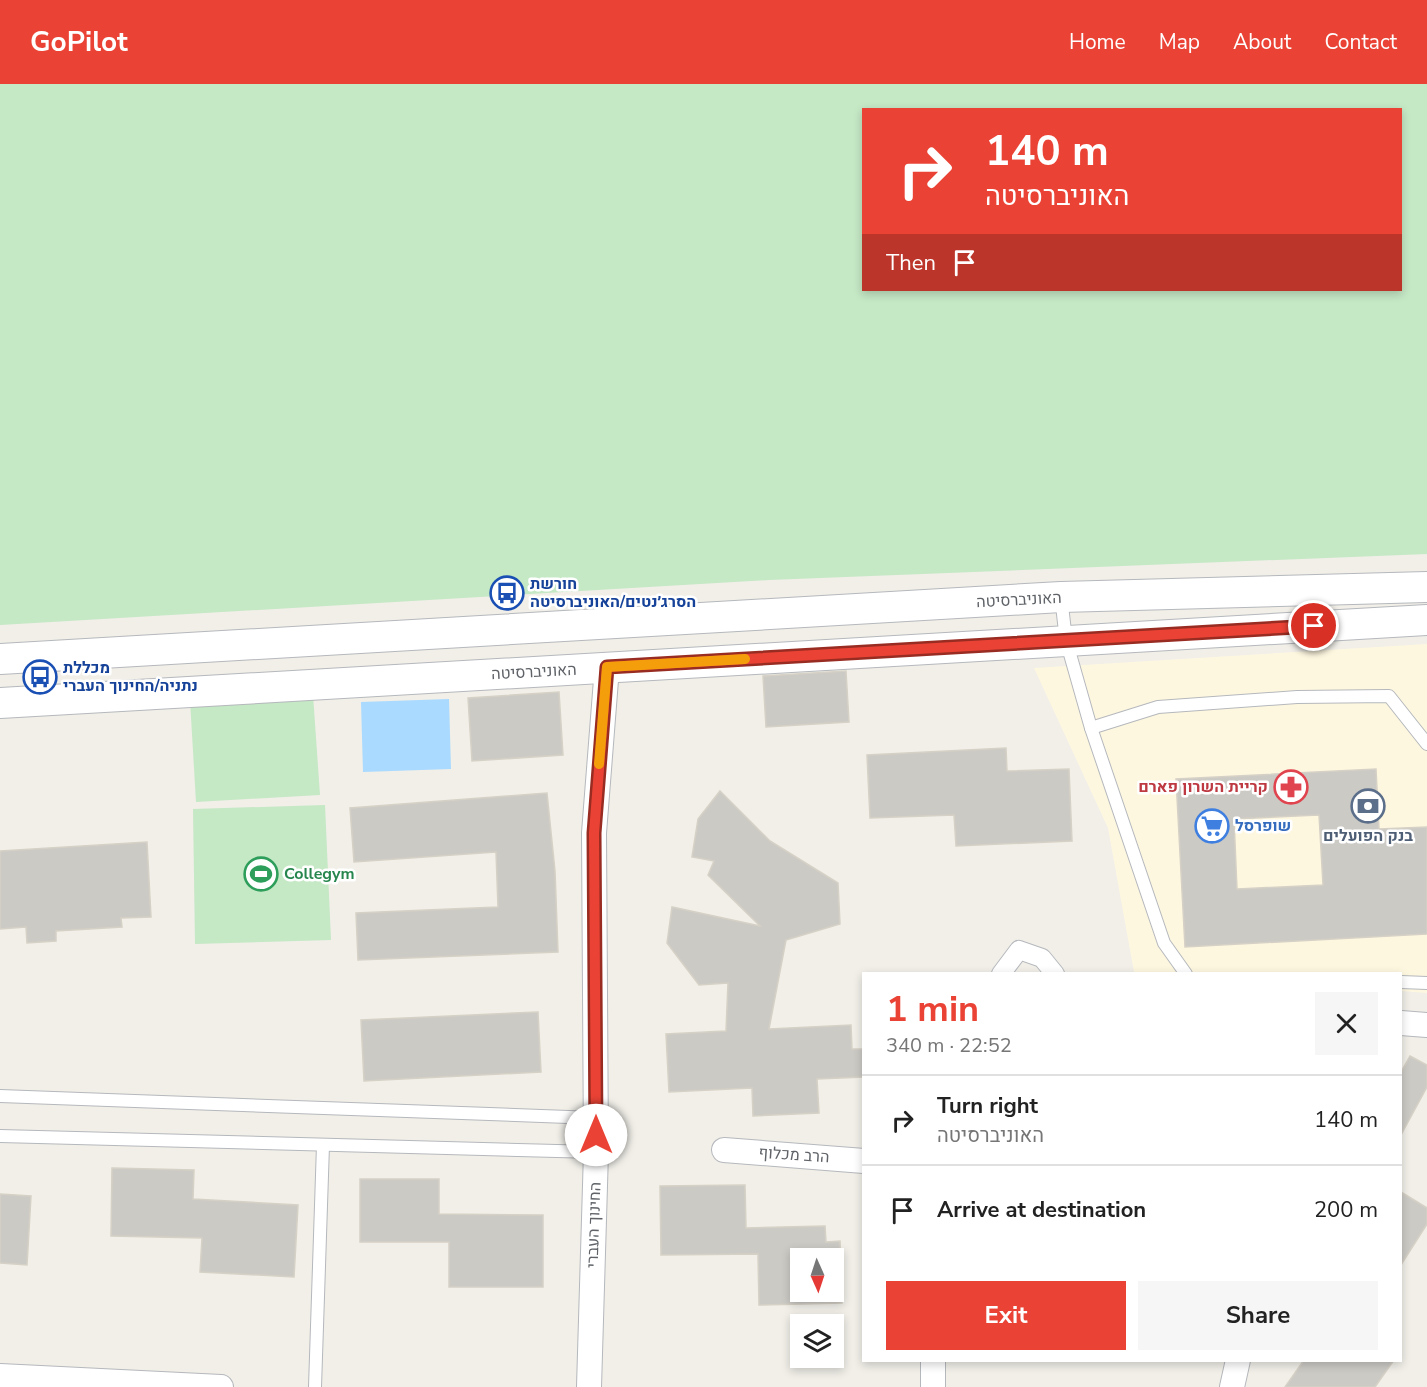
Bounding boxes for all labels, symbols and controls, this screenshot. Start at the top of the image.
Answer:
text: GoPilot [30,23,128,61]
text: Home [1069,28,1126,56]
text: Map [1159,28,1200,56]
text: About [1233,28,1291,56]
text: Contact [1324,28,1397,56]
text: 140 m [985,123,1109,180]
icon: right [886,132,964,210]
text: האוניברסיטה [985,178,1129,215]
icon: arrive [948,246,981,279]
text: Then [886,248,936,278]
place label: חורשת הסרג׳נטים/האוניברסיטה [530,573,696,613]
bus stop icon: חורשת הסרג׳נטים/האוניברסיטה [489,575,525,611]
street label: האוניברסיטה [976,587,1062,613]
pin [1288,600,1339,651]
icon: arrive [1297,609,1330,642]
place label: מכללת נתניה/החינוך העברי [63,657,198,697]
bus stop icon: מכללת נתניה/החינוך העברי [22,659,58,695]
street label: האוניברסיטה [491,659,577,685]
pharmacy icon: קריית השרון פארם [1273,769,1309,805]
place label: קריית השרון פארם [1138,776,1268,798]
bank icon: בנק הפועלים [1350,788,1386,824]
supermarket icon: שופרסל [1194,808,1230,844]
place label: שופרסל [1235,815,1291,837]
place label: בנק הפועלים [1323,825,1413,847]
sports icon: Collegym [243,856,279,892]
place label: Collegym [284,863,354,885]
text: 1 min [886,985,979,1034]
button: close [1315,992,1378,1055]
text: 340 m · 22:52 [886,1032,1012,1059]
text: Turn right [937,1091,1038,1121]
position arrow [564,1103,628,1167]
icon: right [886,1104,919,1137]
text: 140 m [1314,1105,1378,1135]
text: האוניברסיטה [937,1122,1044,1149]
street label: הרב מכלוף [758,1142,830,1168]
street label: החינוך העברי [582,1182,606,1268]
icon: arrive [886,1194,919,1227]
text: Arrive at destination [937,1195,1146,1225]
text: 200 m [1314,1195,1378,1225]
north arrow [790,1248,844,1302]
map controls [790,1248,844,1368]
button: Exit [886,1281,1126,1350]
button: Share [1138,1281,1378,1350]
button: layers [790,1314,844,1368]

